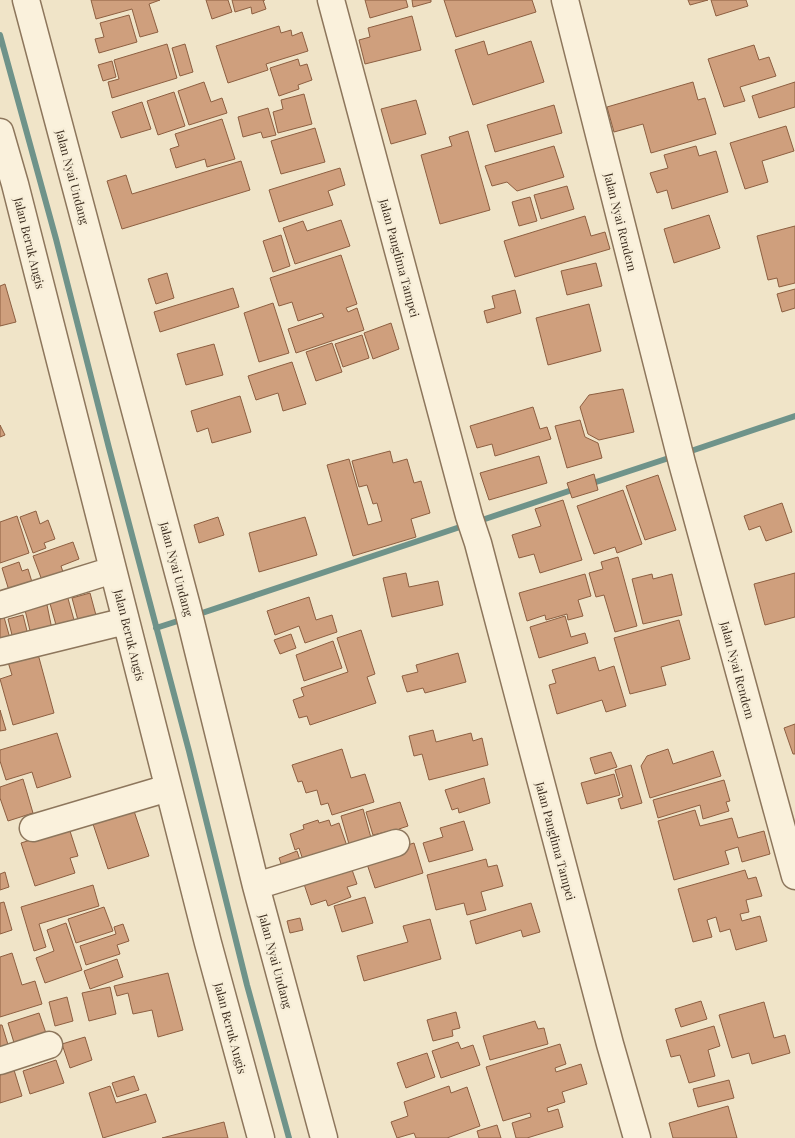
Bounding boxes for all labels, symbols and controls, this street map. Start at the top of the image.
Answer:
street label: Jalan Nyai Undang [52,127,94,227]
street label: Jalan Nyai Rendem [601,170,641,273]
street label: Jalan Beruk Angis [11,195,49,290]
street label: Jalan Panglima Tampei [376,196,424,320]
street label: Jalan Nyai Undang [156,519,198,619]
street label: Jalan Beruk Angis [111,587,149,682]
street label: Jalan Nyai Rendem [717,618,759,721]
street label: Jalan Panglima Tampei [532,779,580,903]
street label: Jalan Nyai Undang [255,911,297,1011]
street label: Jalan Beruk Angis [211,980,251,1075]

